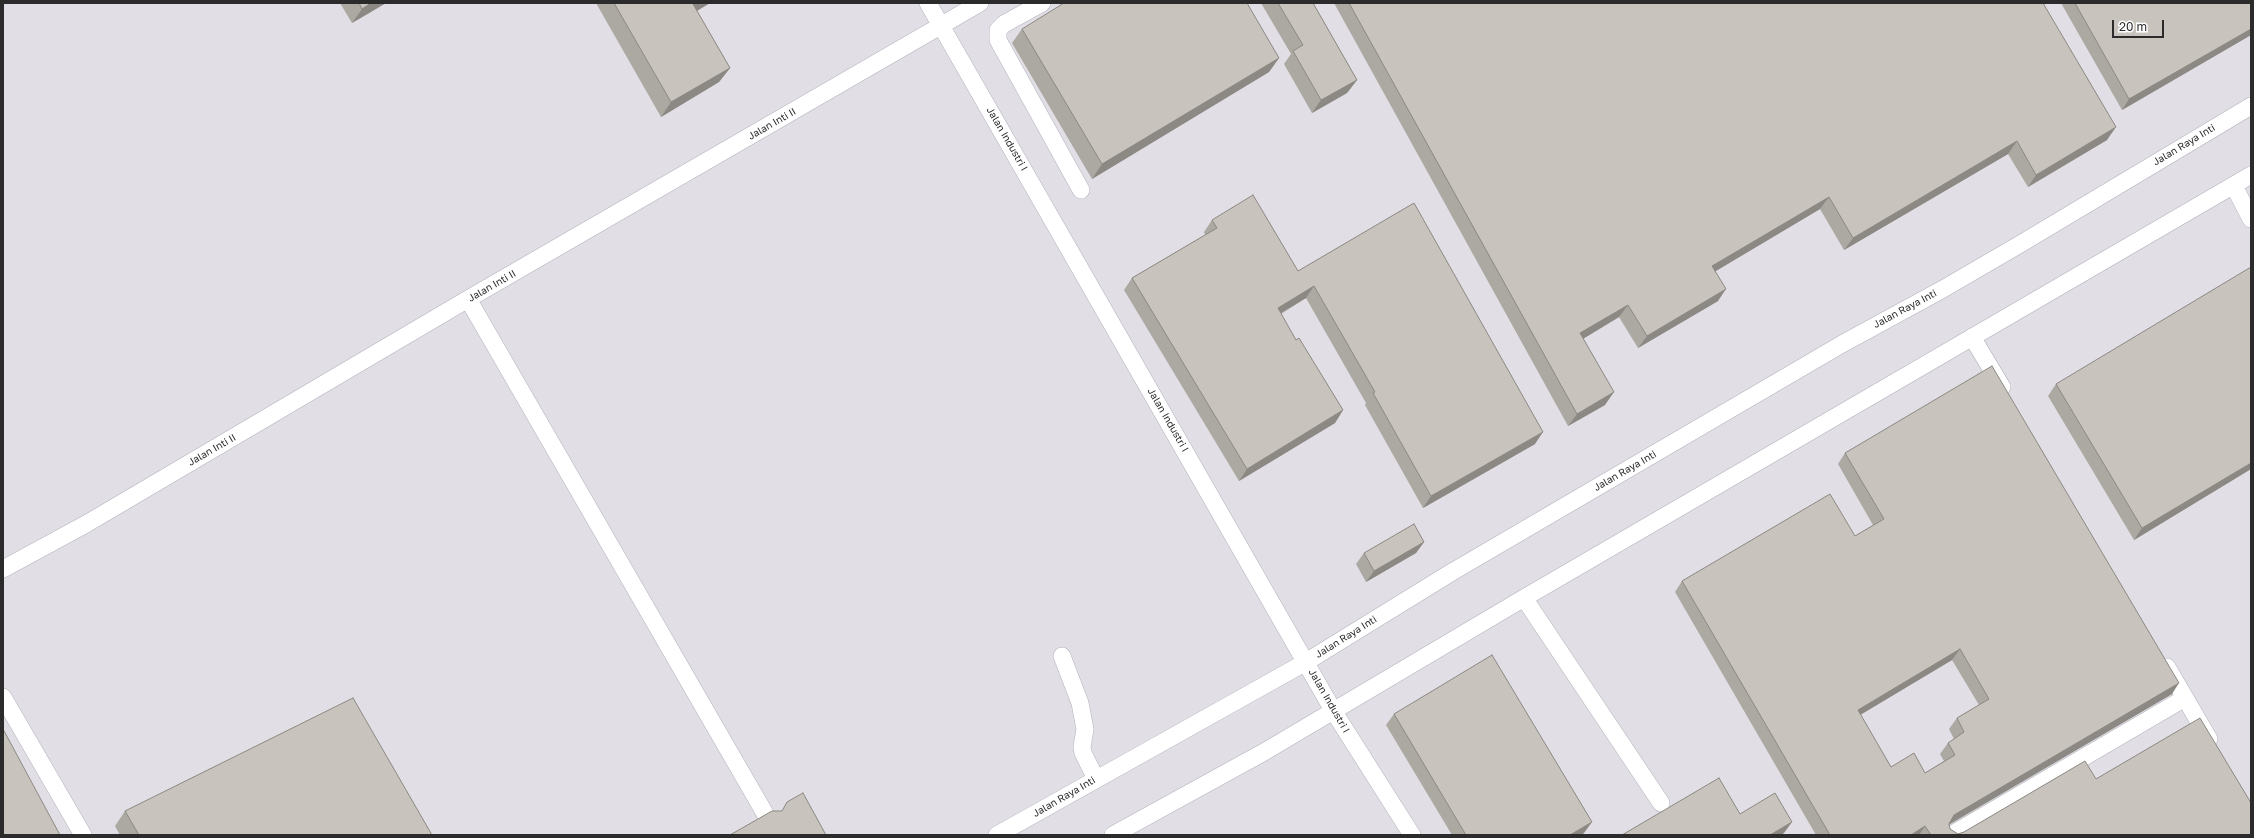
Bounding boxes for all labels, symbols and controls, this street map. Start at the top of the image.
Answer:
scale bar [2114,12,2166,38]
text: 20 m [2119,19,2147,34]
street label: Jalan Inti II [746,105,798,143]
street label: Jalan Industri I [984,105,1030,173]
street label: Jalan Raya Inti [2151,122,2217,168]
street label: Jalan Inti II [466,267,518,305]
street label: Jalan Raya Inti [1871,287,1939,331]
street label: Jalan Industri I [1145,386,1191,454]
street label: Jalan Inti II [186,431,238,469]
street label: Jalan Raya Inti [1592,448,1658,494]
street label: Jalan Raya Inti [1313,613,1379,661]
street label: Jalan Industri I [1306,667,1352,735]
street label: Jalan Raya Inti [1031,774,1097,820]

